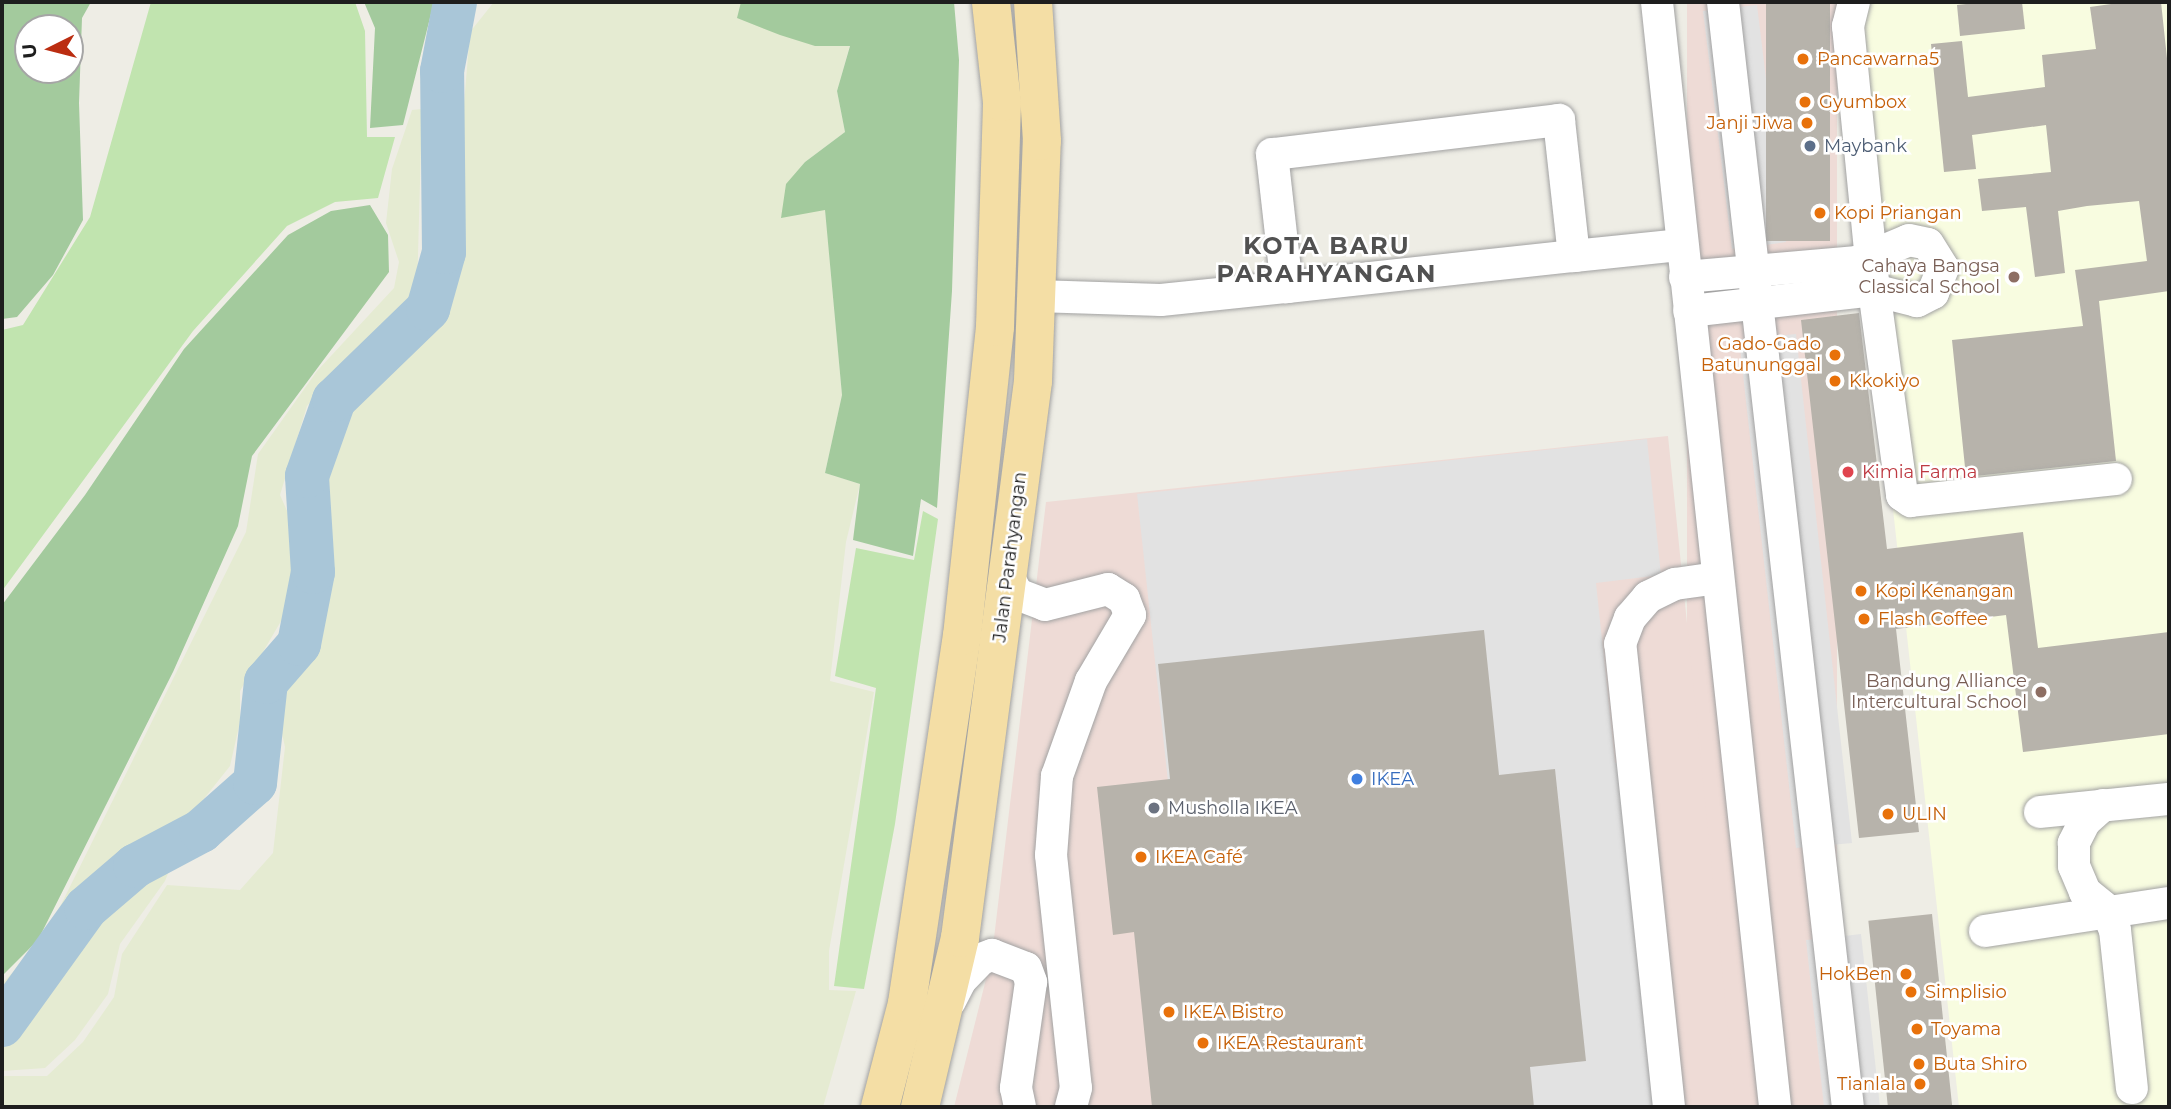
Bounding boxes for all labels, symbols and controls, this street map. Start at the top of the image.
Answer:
north arrow [14,14,84,84]
text: U [17,42,42,60]
place label: Pancawarna5 [1817,48,1939,70]
marker: Pancawarna5 [1795,51,1811,67]
place label: Gyumbox [1819,91,1907,113]
marker: Gyumbox [1797,94,1813,110]
place label: Janji Jiwa [1707,112,1793,134]
marker: Janji Jiwa [1799,115,1815,131]
place label: Maybank [1824,135,1907,157]
marker: Maybank [1802,138,1818,154]
place label: Kopi Priangan [1834,202,1962,224]
marker: Kopi Priangan [1812,205,1828,221]
district label: KOTA BARU PARAHYANGAN [1218,232,1436,288]
place label: Cahaya Bangsa Classical School [1858,256,2000,298]
marker: Cahaya Bangsa Classical School [2006,269,2022,285]
place label: Gado-Gado Batununggal [1701,334,1821,376]
marker: Gado-Gado Batununggal [1827,347,1843,363]
place label: Kkokiyo [1849,370,1920,392]
marker: Kkokiyo [1827,373,1843,389]
place label: Kimia Farma [1862,461,1977,483]
marker: Kimia Farma [1840,464,1856,480]
street label: Jalan Parahyangan [989,471,1031,643]
place label: Kopi Kenangan [1875,580,2014,602]
marker: Kopi Kenangan [1853,583,1869,599]
place label: Flash Coffee [1878,608,1988,630]
marker: Flash Coffee [1856,611,1872,627]
place label: Bandung Alliance Intercultural School [1851,671,2027,714]
marker: Bandung Alliance Intercultural School [2033,684,2049,700]
place label: IKEA [1371,768,1414,790]
marker: IKEA [1349,771,1365,787]
place label: Musholla IKEA [1168,797,1298,819]
marker: Musholla IKEA [1146,800,1162,816]
place label: ULIN [1902,803,1947,825]
marker: ULIN [1880,806,1896,822]
place label: IKEA Café [1155,846,1243,868]
marker: IKEA Café [1133,849,1149,865]
place label: HokBen [1819,963,1892,985]
marker: HokBen [1898,966,1914,982]
place label: Simplisio [1925,981,2007,1003]
marker: Simplisio [1903,984,1919,1000]
place label: IKEA Bistro [1183,1001,1284,1023]
marker: IKEA Bistro [1161,1004,1177,1020]
place label: Toyama [1931,1018,2001,1040]
marker: Toyama [1909,1021,1925,1037]
place label: IKEA Restaurant [1217,1032,1364,1054]
marker: IKEA Restaurant [1195,1035,1211,1051]
place label: Buta Shiro [1933,1053,2027,1075]
marker: Buta Shiro [1911,1056,1927,1072]
place label: Tianlala [1837,1073,1906,1095]
marker: Tianlala [1912,1076,1928,1092]

